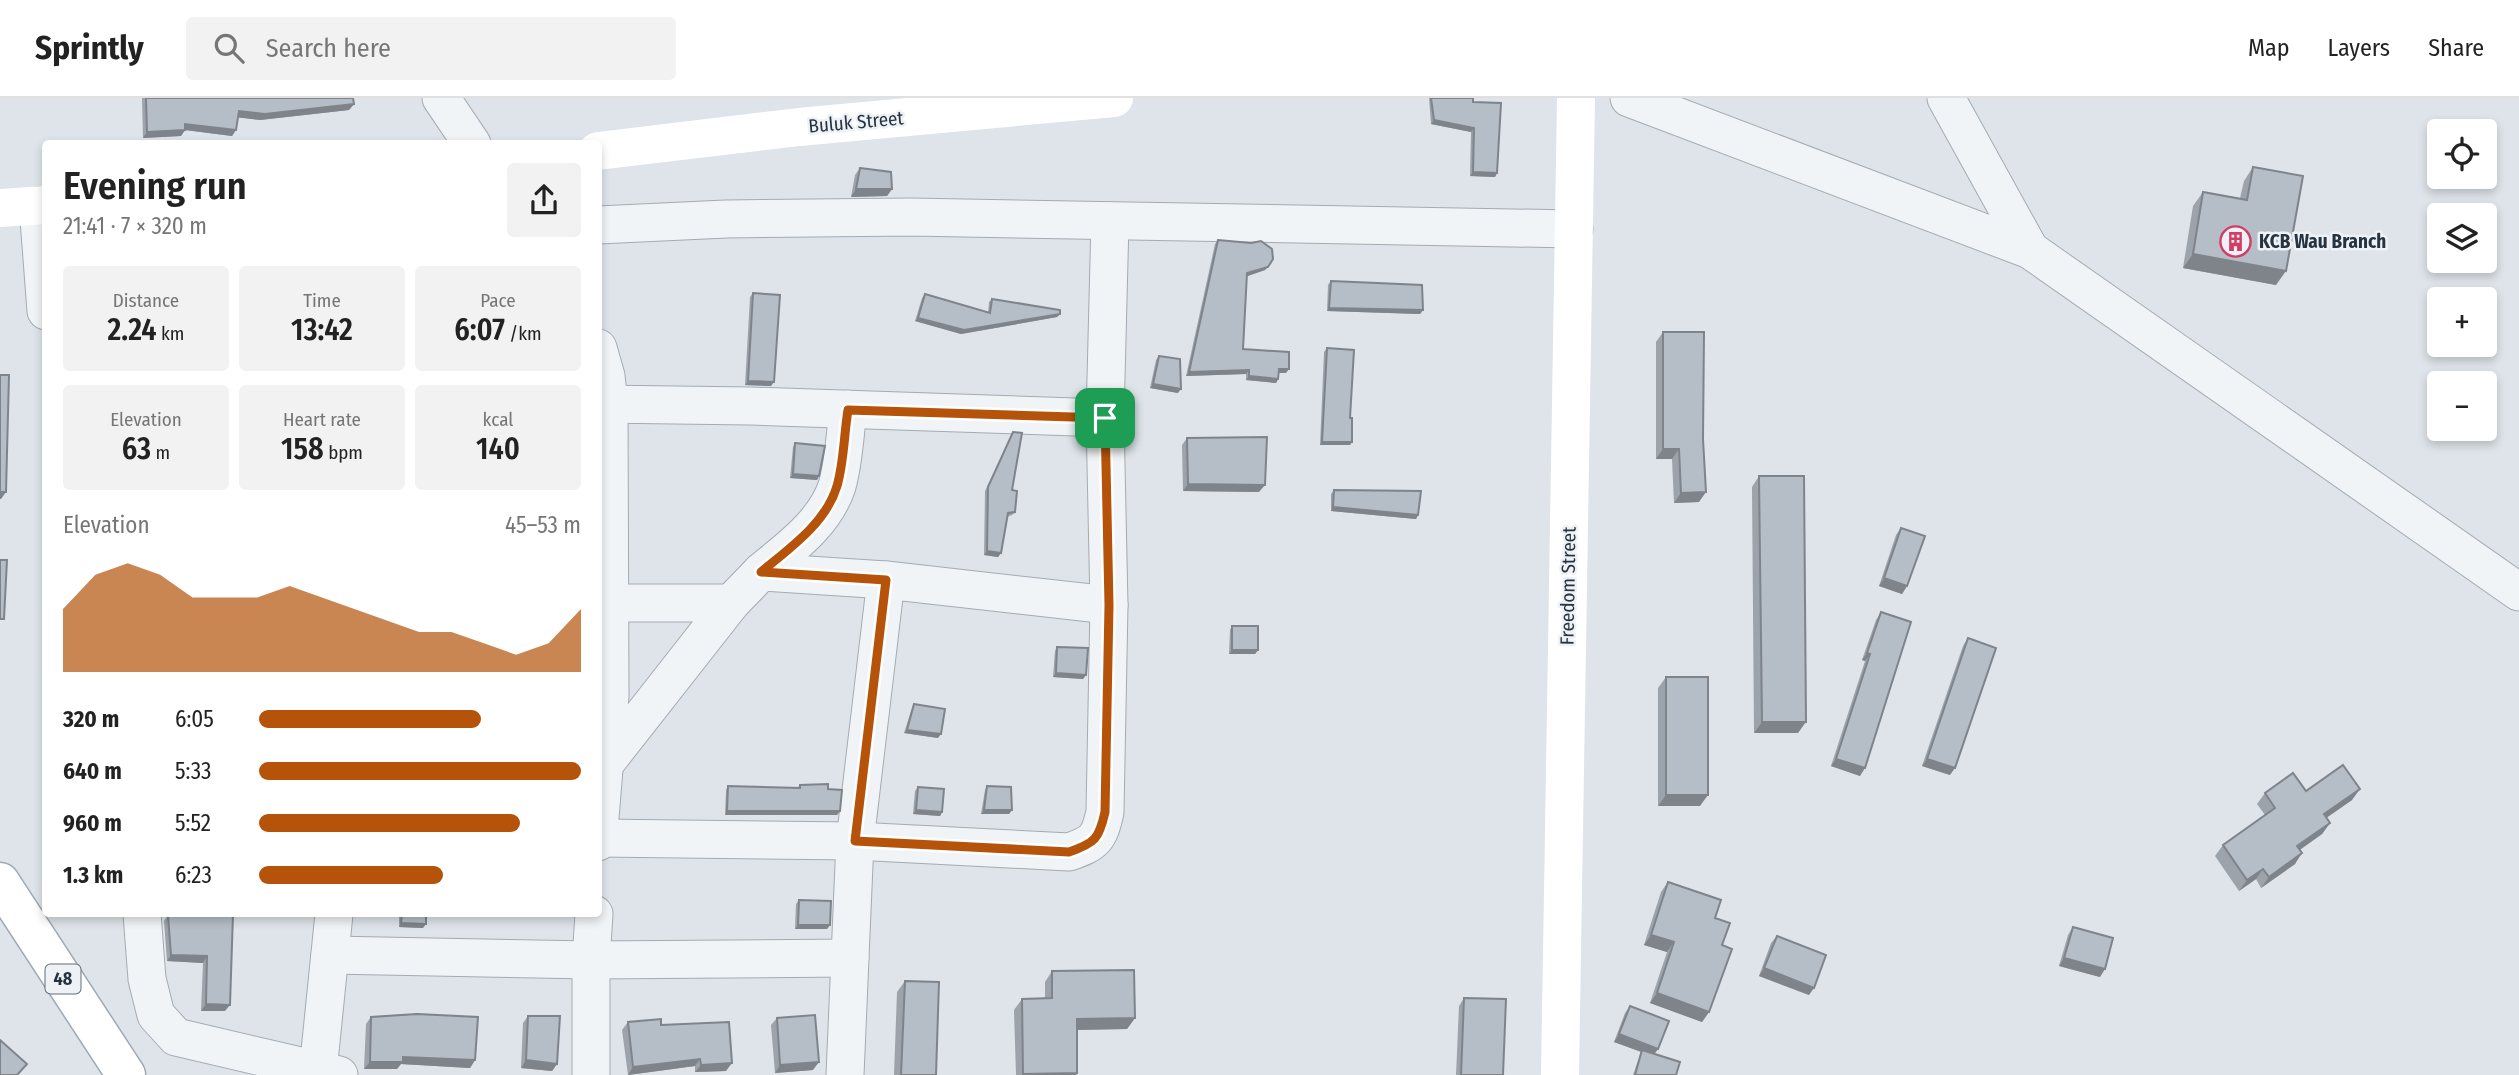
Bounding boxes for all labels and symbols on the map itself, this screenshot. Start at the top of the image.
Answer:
street label: Buluk Street [808,106,905,138]
building icon: KCB Wau Branch [2219,224,2253,258]
place label: KCB Wau Branch [2259,230,2386,253]
pin [1075,388,1135,448]
street label: Freedom Street [1555,526,1581,645]
road number: 48 [46,964,80,994]

